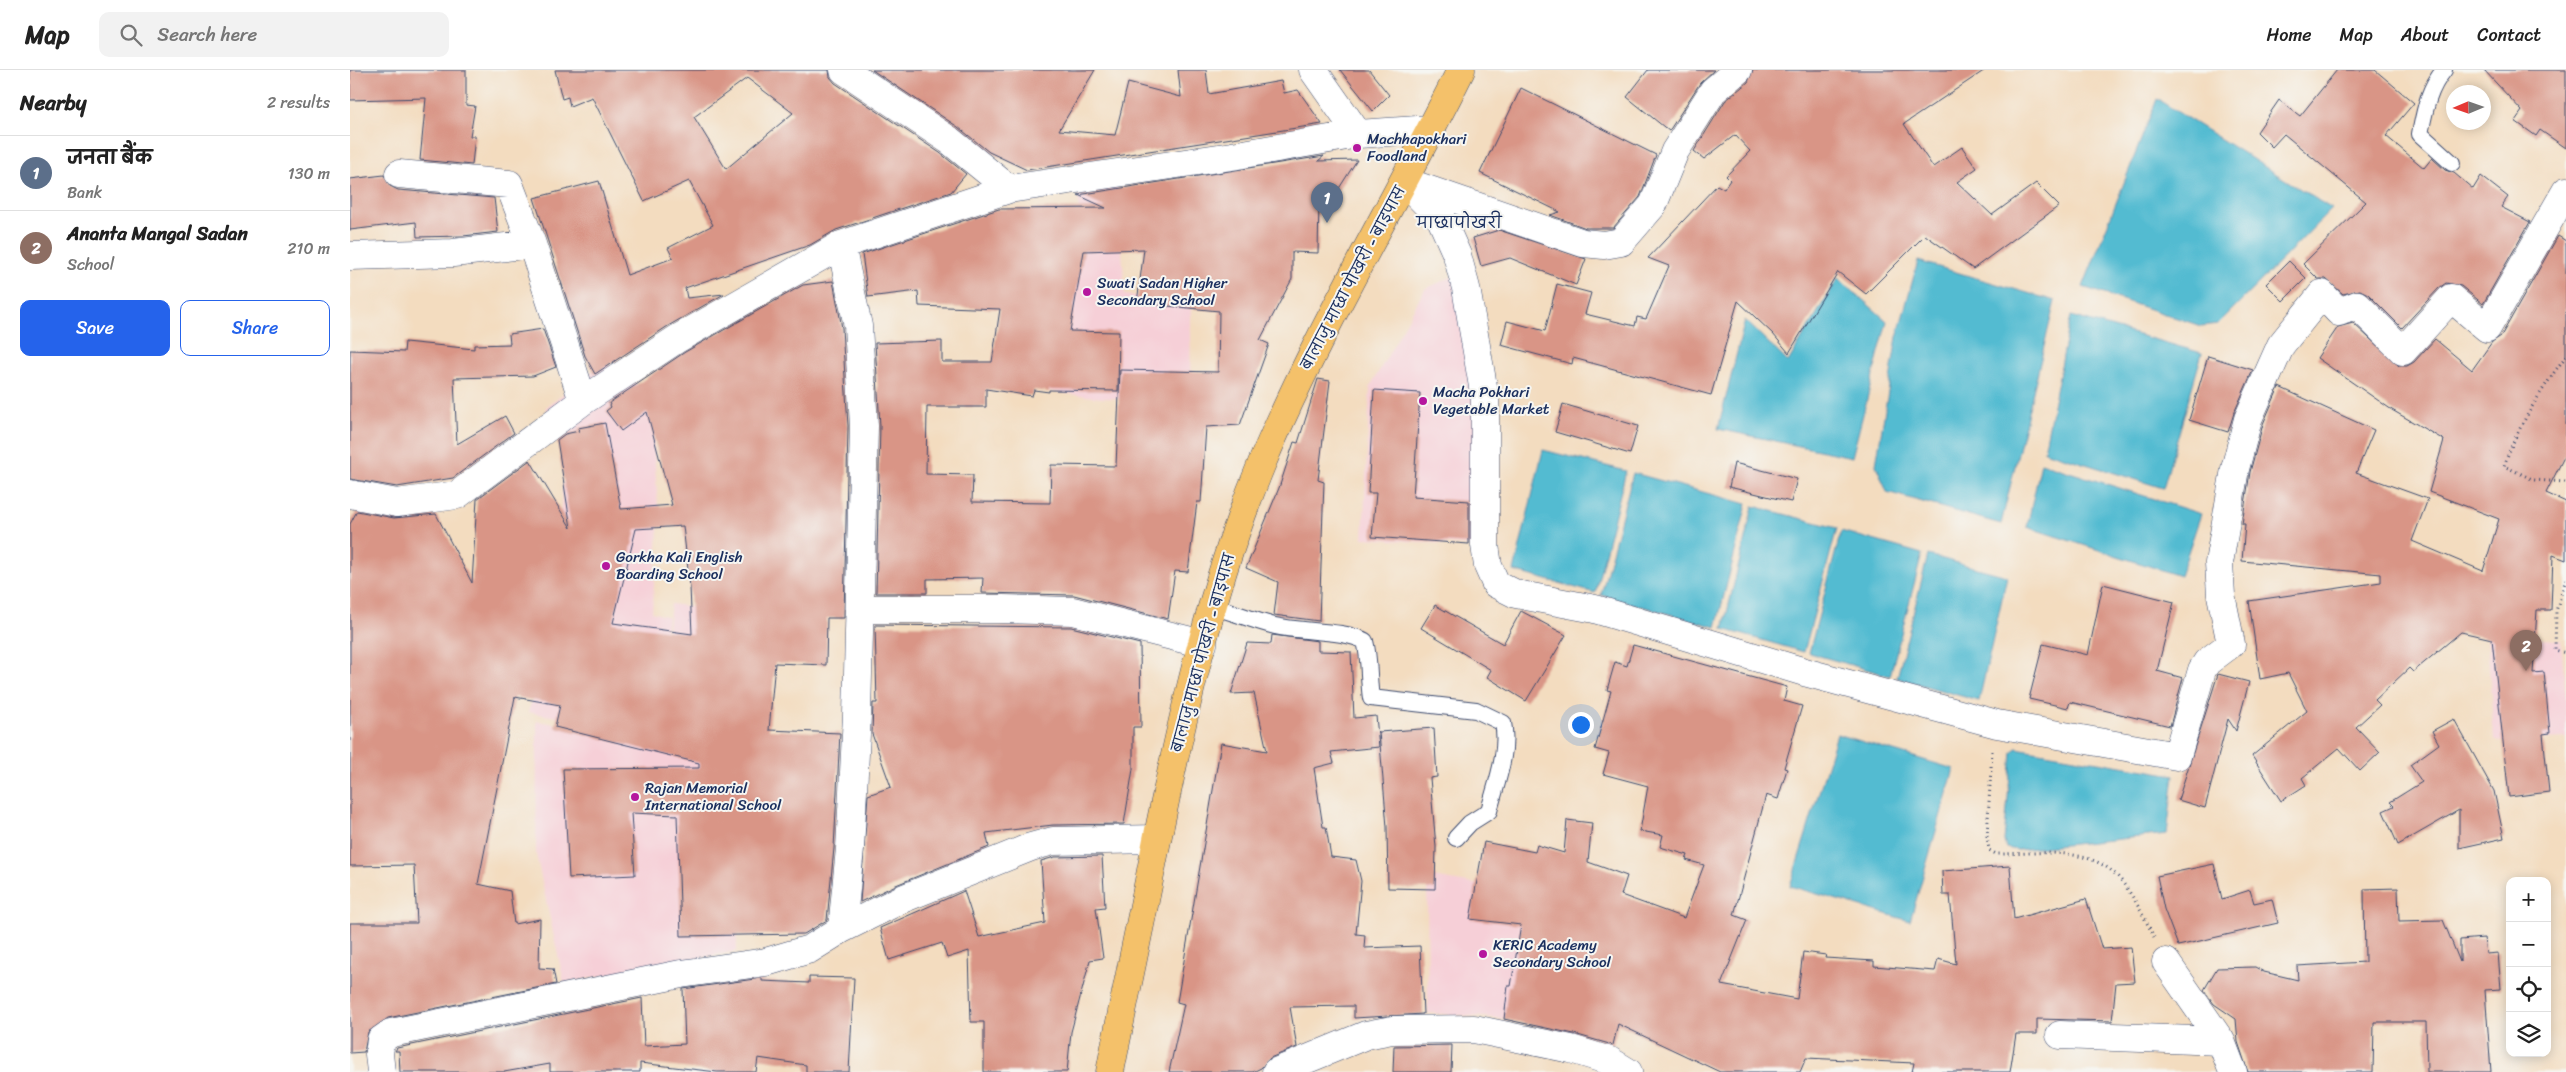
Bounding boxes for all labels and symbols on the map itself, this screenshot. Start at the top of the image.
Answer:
north arrow [2446,85,2491,130]
place label: Machhapokhari Foodland [1367,126,1467,169]
marker: Machhapokhari Foodland [1351,142,1363,154]
street label: बालाजु माछा पोखरी - बाइपास [1293,181,1413,375]
pin: 1 [1311,182,1343,223]
district label: माछापोखरी [1415,208,1503,237]
place label: Swati Sadan Higher Secondary School [1097,270,1228,313]
marker: Swati Sadan Higher Secondary School [1081,286,1093,298]
place label: Macha Pokhari Vegetable Market [1433,379,1550,422]
marker: Macha Pokhari Vegetable Market [1417,395,1429,407]
place label: Gorkha Kali English Boarding School [616,544,743,587]
street label: बालाजु माछा पोखरी - बाइपास [1164,550,1242,755]
marker: Gorkha Kali English Boarding School [600,560,612,572]
pin: 2 [2510,630,2542,671]
your location [1568,712,1594,738]
place label: Rajan Memorial International School [644,775,782,818]
marker: Rajan Memorial International School [629,791,641,803]
place label: KERIC Academy Secondary School [1493,932,1612,975]
marker: KERIC Academy Secondary School [1477,948,1489,960]

